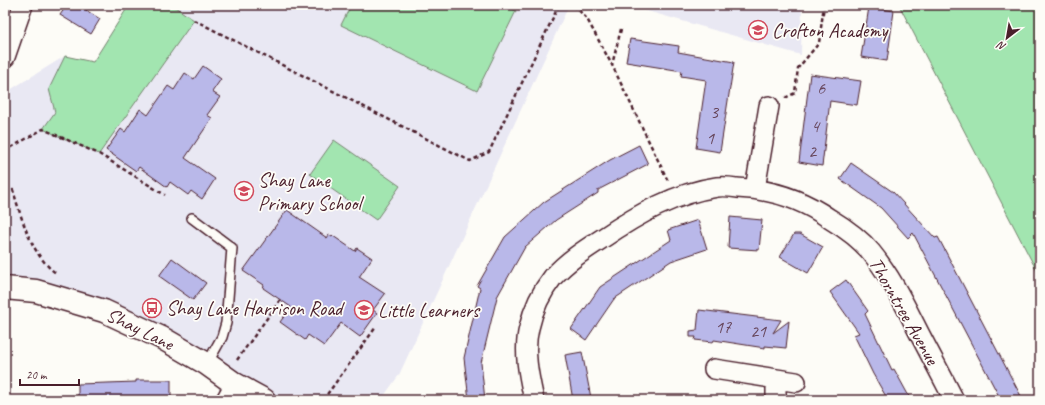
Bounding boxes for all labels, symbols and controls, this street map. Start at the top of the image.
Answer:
place label: Crofton Academy [772,18,890,43]
north arrow [987,18,1027,58]
school or university icon: Crofton Academy [747,19,769,41]
text: N [993,38,1008,54]
house number: 6 [817,77,826,99]
house number: 3 [710,101,720,123]
house number: 4 [811,115,821,137]
house number: 1 [706,127,715,149]
house number: 2 [808,140,818,162]
place label: Shay Lane Primary School [258,168,364,216]
school or university icon: Shay Lane Primary School [233,180,255,202]
street label: Thorntree Avenue [863,253,946,370]
place label: Shay Lane Harrison Road [166,296,345,321]
bus stop icon: Shay Lane Harrison Road [141,297,163,319]
place label: Little Learners [378,298,481,323]
school or university icon: Little Learners [353,299,375,321]
street label: Shay Lane [102,302,179,357]
house number: 17 [715,316,732,338]
house number: 21 [750,320,767,342]
scale bar [20,361,79,387]
text: 20 m [26,367,48,383]

